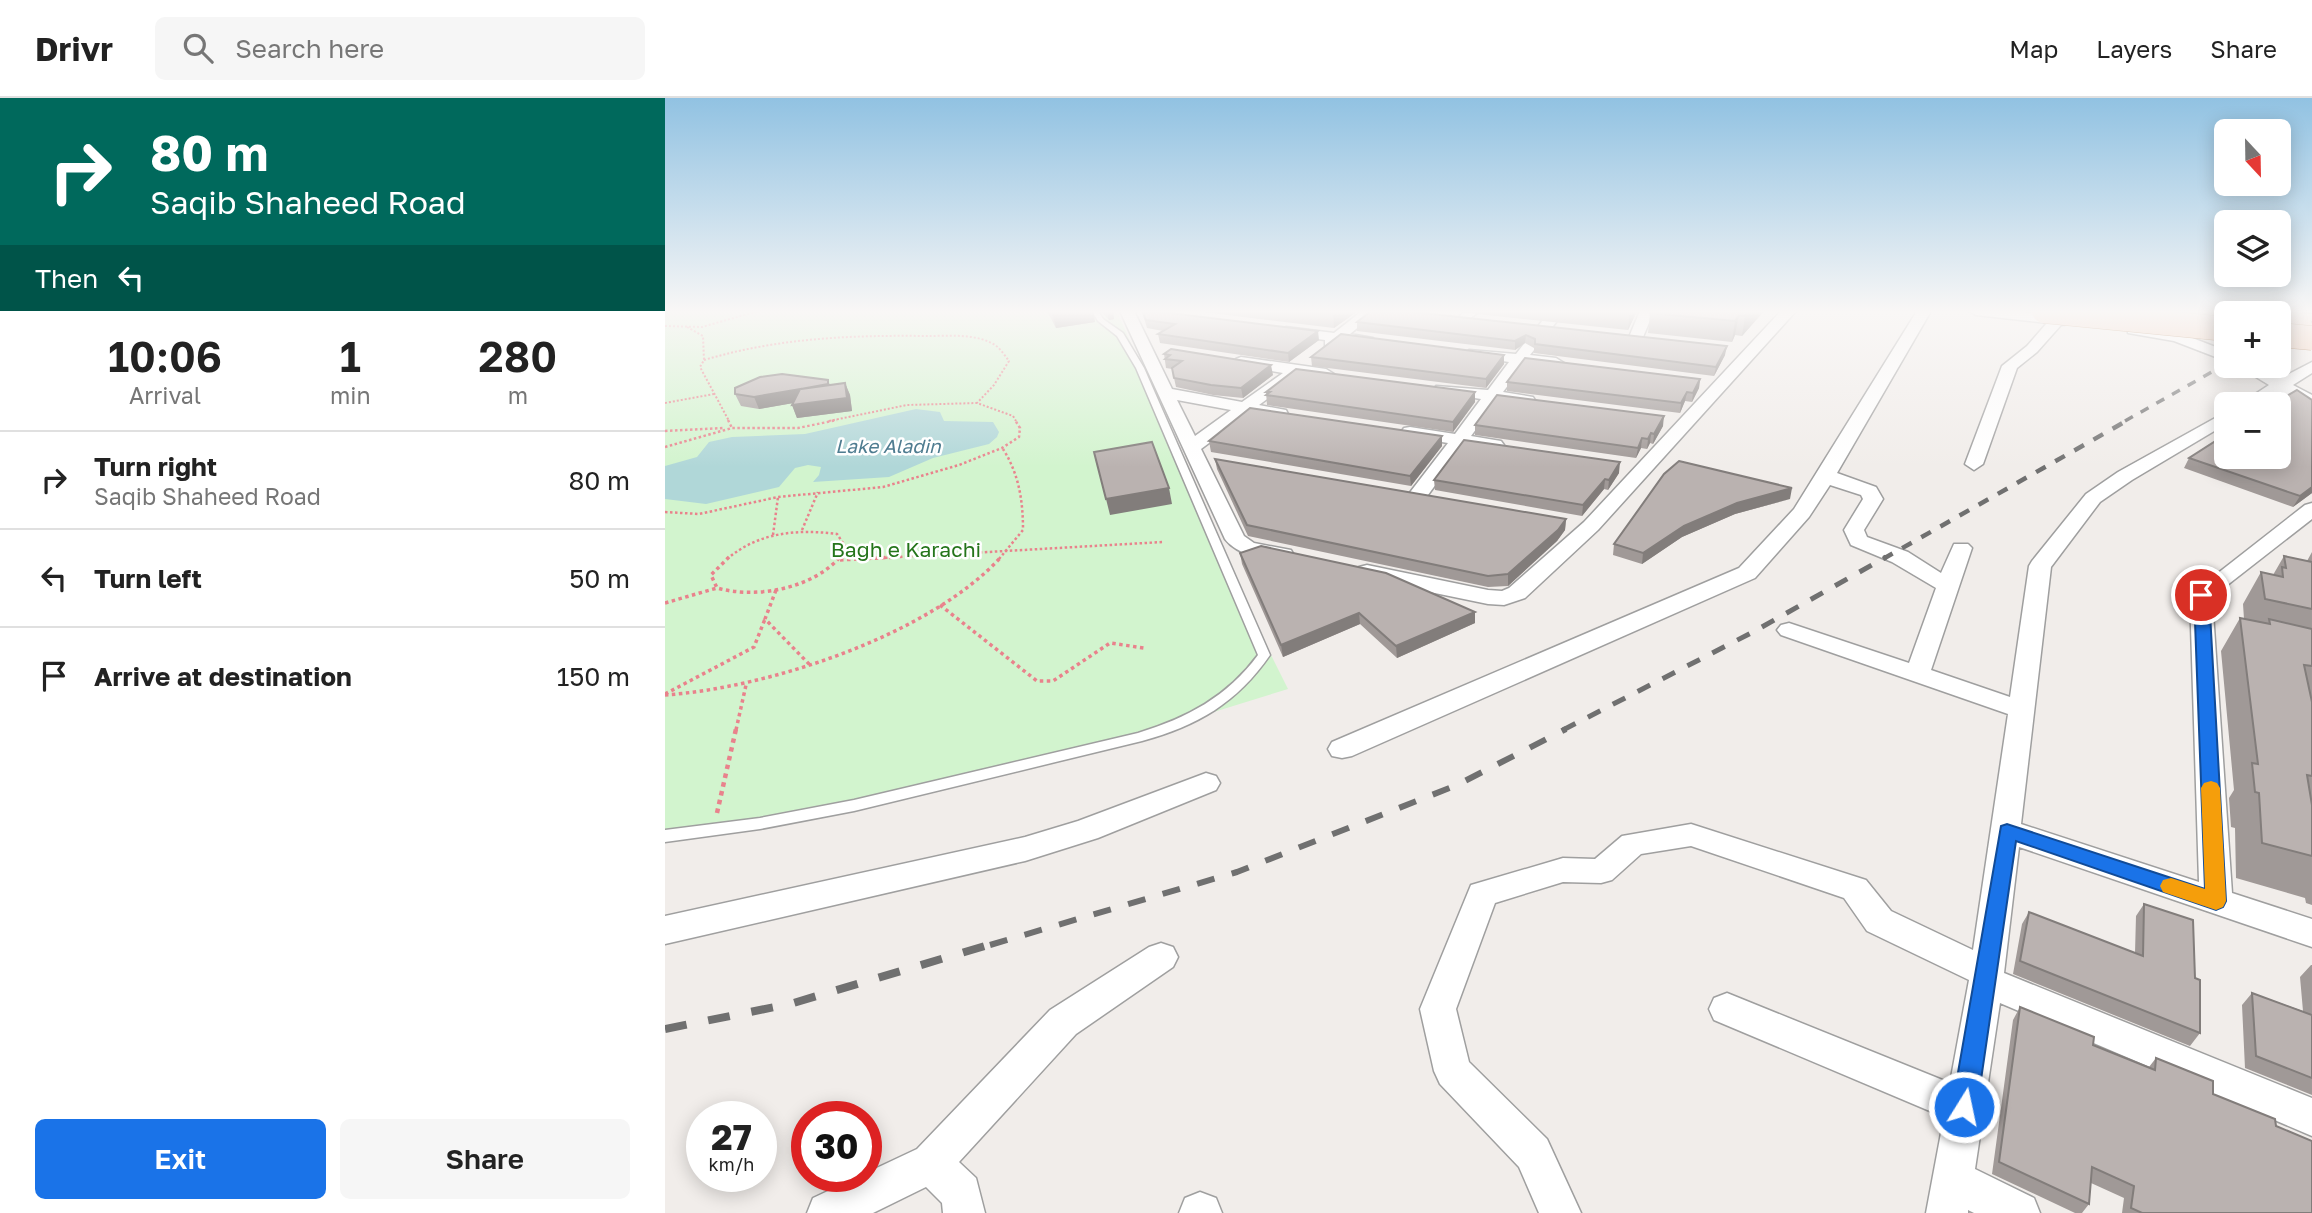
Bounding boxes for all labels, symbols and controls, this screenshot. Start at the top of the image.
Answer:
search box [155,17,645,80]
text: Drivr [35,29,113,68]
icon: search [179,29,217,67]
text: Search here [235,33,384,64]
text: Map [2009,34,2058,63]
text: Layers [2096,34,2172,63]
text: Share [2210,34,2277,63]
north arrow [2214,119,2291,196]
map controls [2214,119,2291,469]
text: 80 m [150,123,268,182]
icon: right [35,126,126,217]
text: Saqib Shaheed Road [150,183,466,221]
button: layers [2214,210,2291,287]
icon: left [112,259,150,297]
text: Then [35,263,98,294]
button: + [2214,301,2291,378]
text: 10:06 [108,331,222,381]
text: 1 [340,331,361,381]
text: 280 [479,331,557,381]
text: Arrival [129,381,201,409]
text: min [330,381,371,409]
text: m [508,381,528,409]
button: − [2214,392,2291,469]
water label: Lake Aladin [835,434,942,457]
text: Turn right [94,451,217,482]
icon: right [35,461,73,499]
text: 80 m [569,465,630,496]
text: Saqib Shaheed Road [94,482,321,510]
park label: Bagh e Karachi [831,536,981,562]
icon: left [35,559,73,597]
text: Turn left [94,563,202,594]
text: 50 m [569,563,630,594]
pin [2171,565,2231,625]
icon: arrive [2182,576,2220,614]
icon: arrive [35,657,73,695]
text: Arrive at destination [94,661,352,692]
text: 150 m [557,661,630,692]
position arrow [1927,1070,2001,1144]
speed limit sign: 30 [791,1101,882,1192]
text: 27 [711,1116,752,1158]
button: Exit [35,1119,326,1199]
button: Share [340,1119,630,1199]
text: km/h [709,1153,754,1175]

